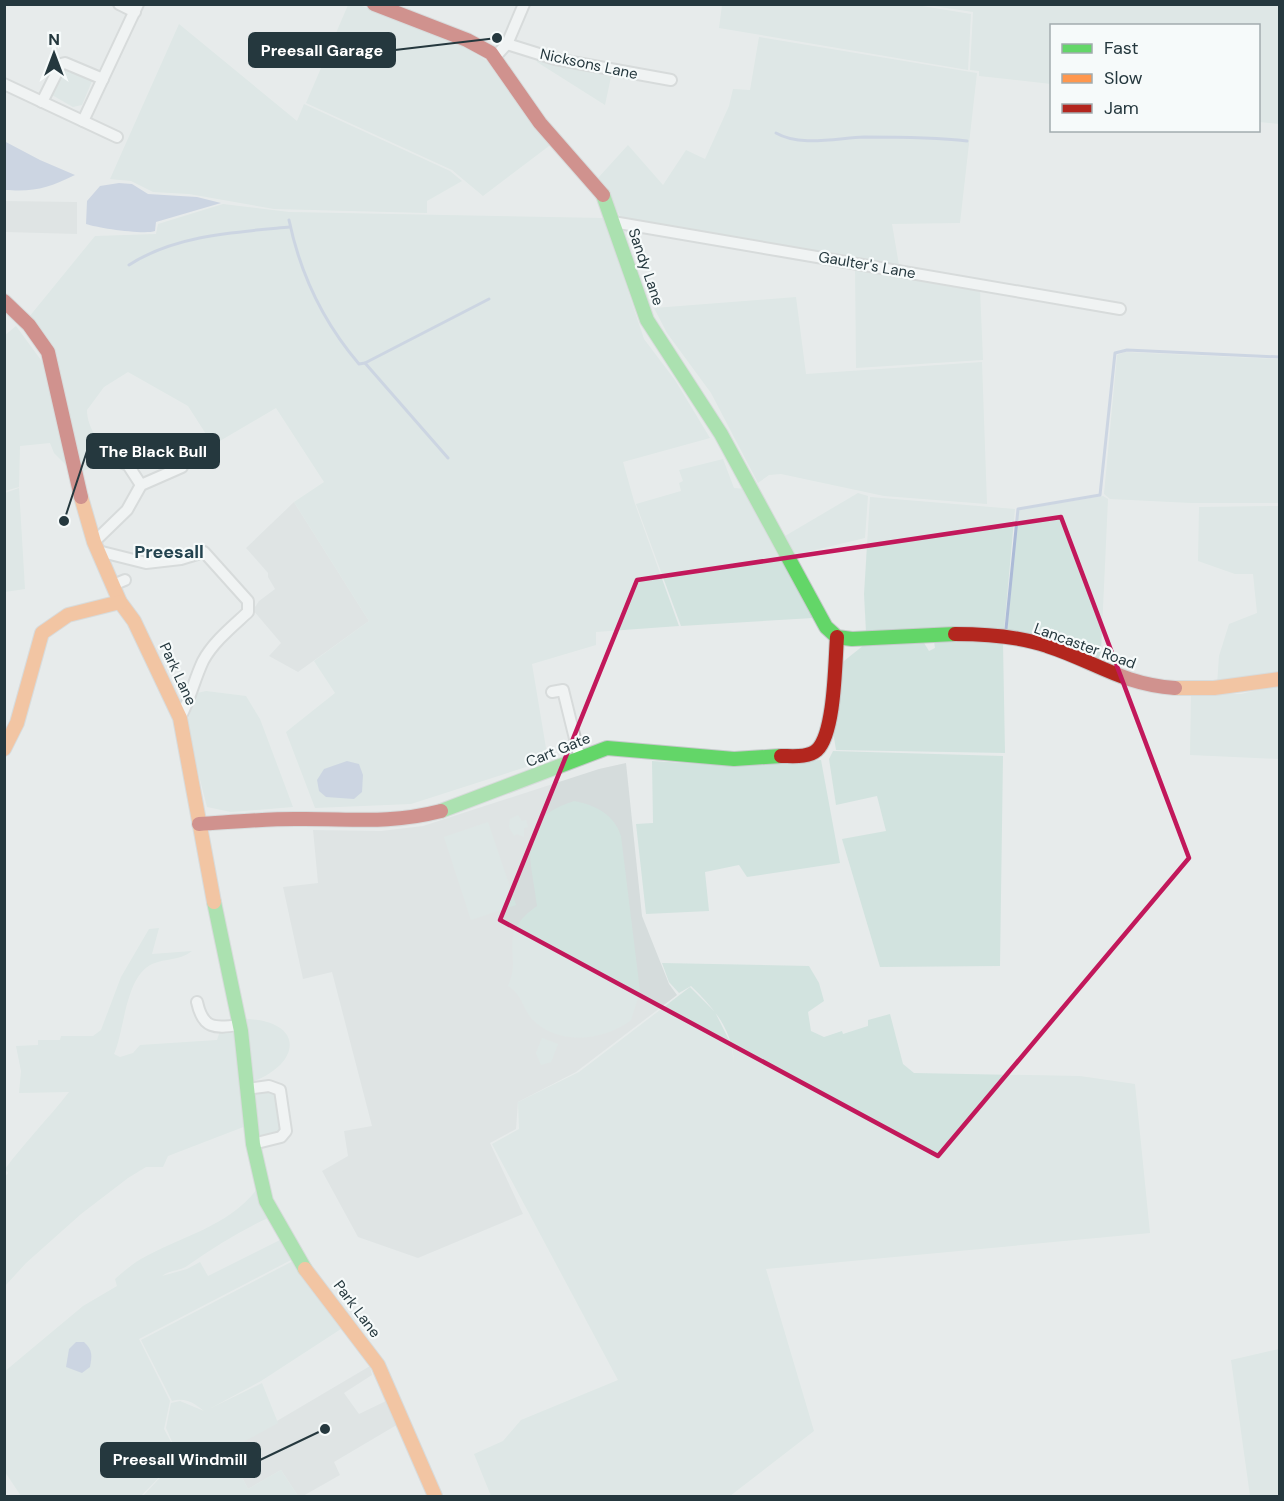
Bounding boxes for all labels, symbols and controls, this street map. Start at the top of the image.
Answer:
north arrow [24,24,84,84]
legend [1050,24,1260,132]
text: N [48,29,60,50]
callout: Preesall Garage [249,33,395,67]
text: Fast [1104,36,1139,60]
text: Preesall Garage [261,40,383,61]
street label: Nicksons Lane [538,44,640,84]
text: Slow [1104,66,1143,90]
text: Jam [1104,96,1139,120]
street label: Sandy Lane [623,226,669,308]
street label: Gaulter's Lane [817,247,917,283]
callout: The Black Bull [87,434,219,468]
text: The Black Bull [99,441,207,462]
district label: Preesall [134,540,204,564]
street label: Lancaster Road [1031,618,1139,674]
street label: Park Lane [155,639,201,709]
street label: Cart Gate [523,728,593,772]
street label: Park Lane [329,1276,385,1342]
callout: Preesall Windmill [101,1443,260,1477]
text: Preesall Windmill [113,1449,247,1470]

